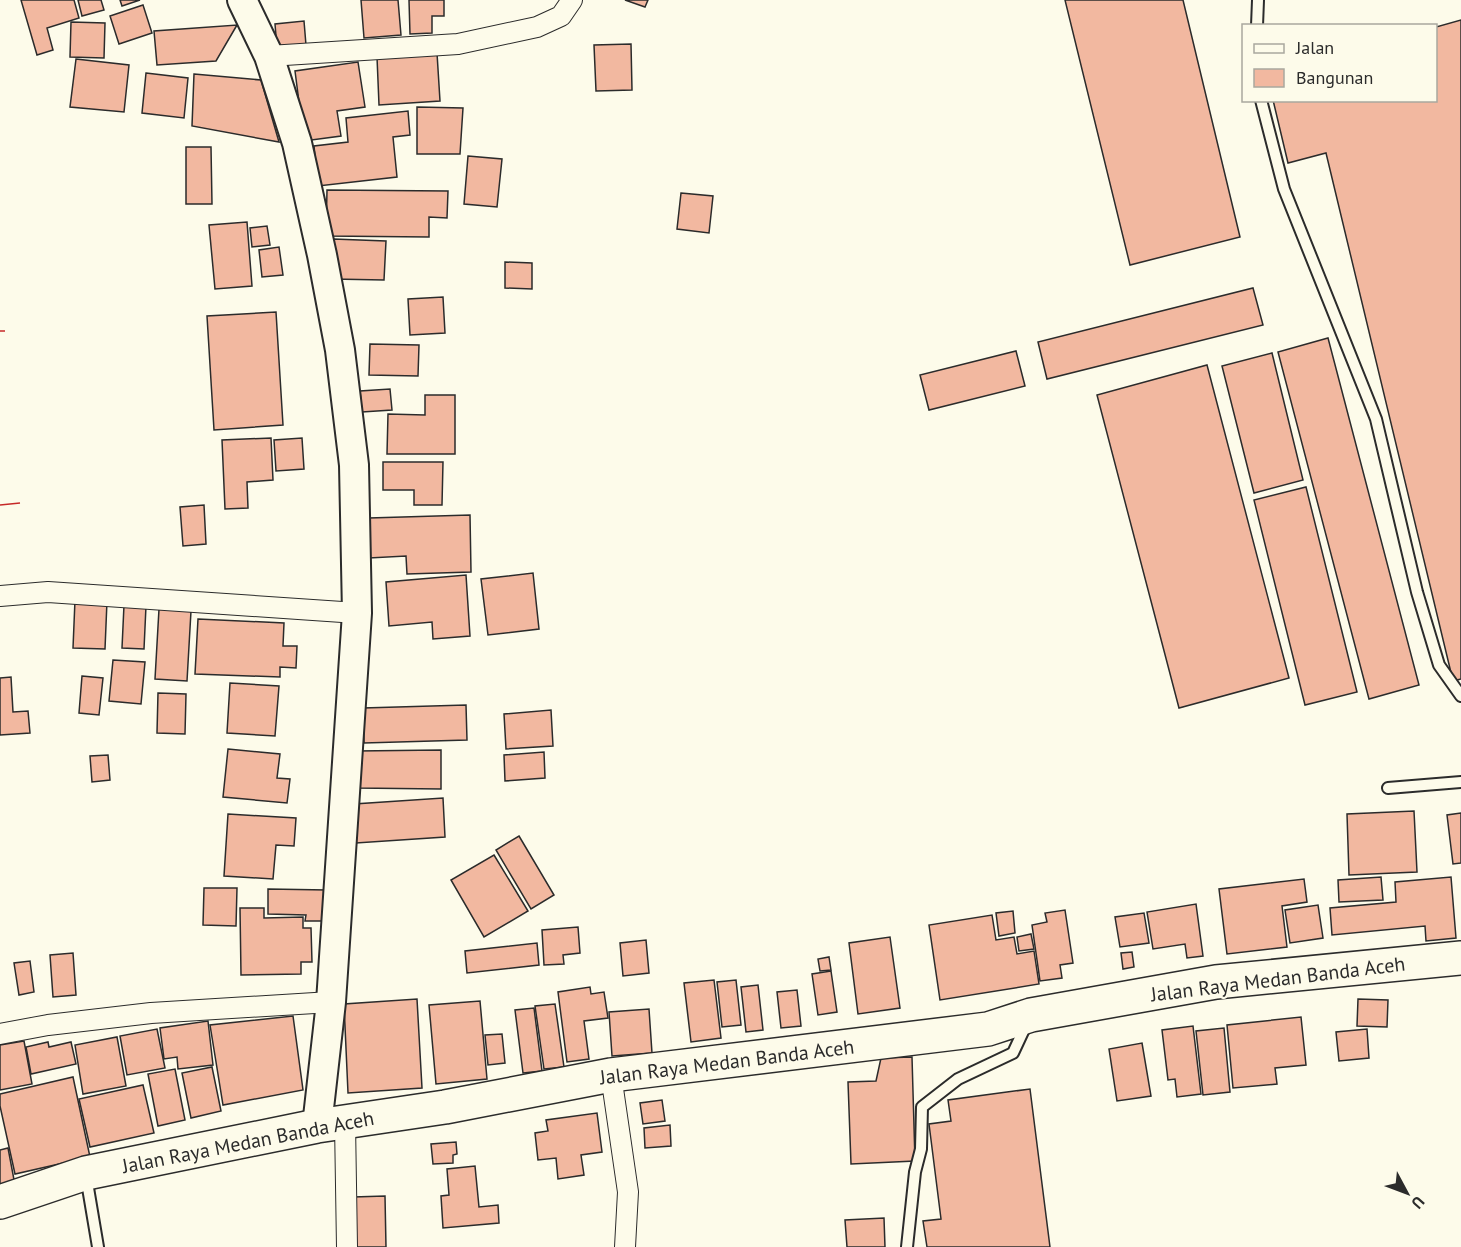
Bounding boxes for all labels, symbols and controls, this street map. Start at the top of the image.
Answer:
legend [1242,24,1437,102]
text: Jalan [1295,36,1334,59]
text: Bangunan [1296,66,1373,89]
street label: Jalan Raya Medan Banda Aceh [1148,951,1407,1008]
street label: Jalan Raya Medan Banda Aceh [597,1034,856,1091]
street label: Jalan Raya Medan Banda Aceh [119,1105,376,1179]
north arrow [1377,1163,1437,1223]
text: U [1407,1192,1429,1213]

